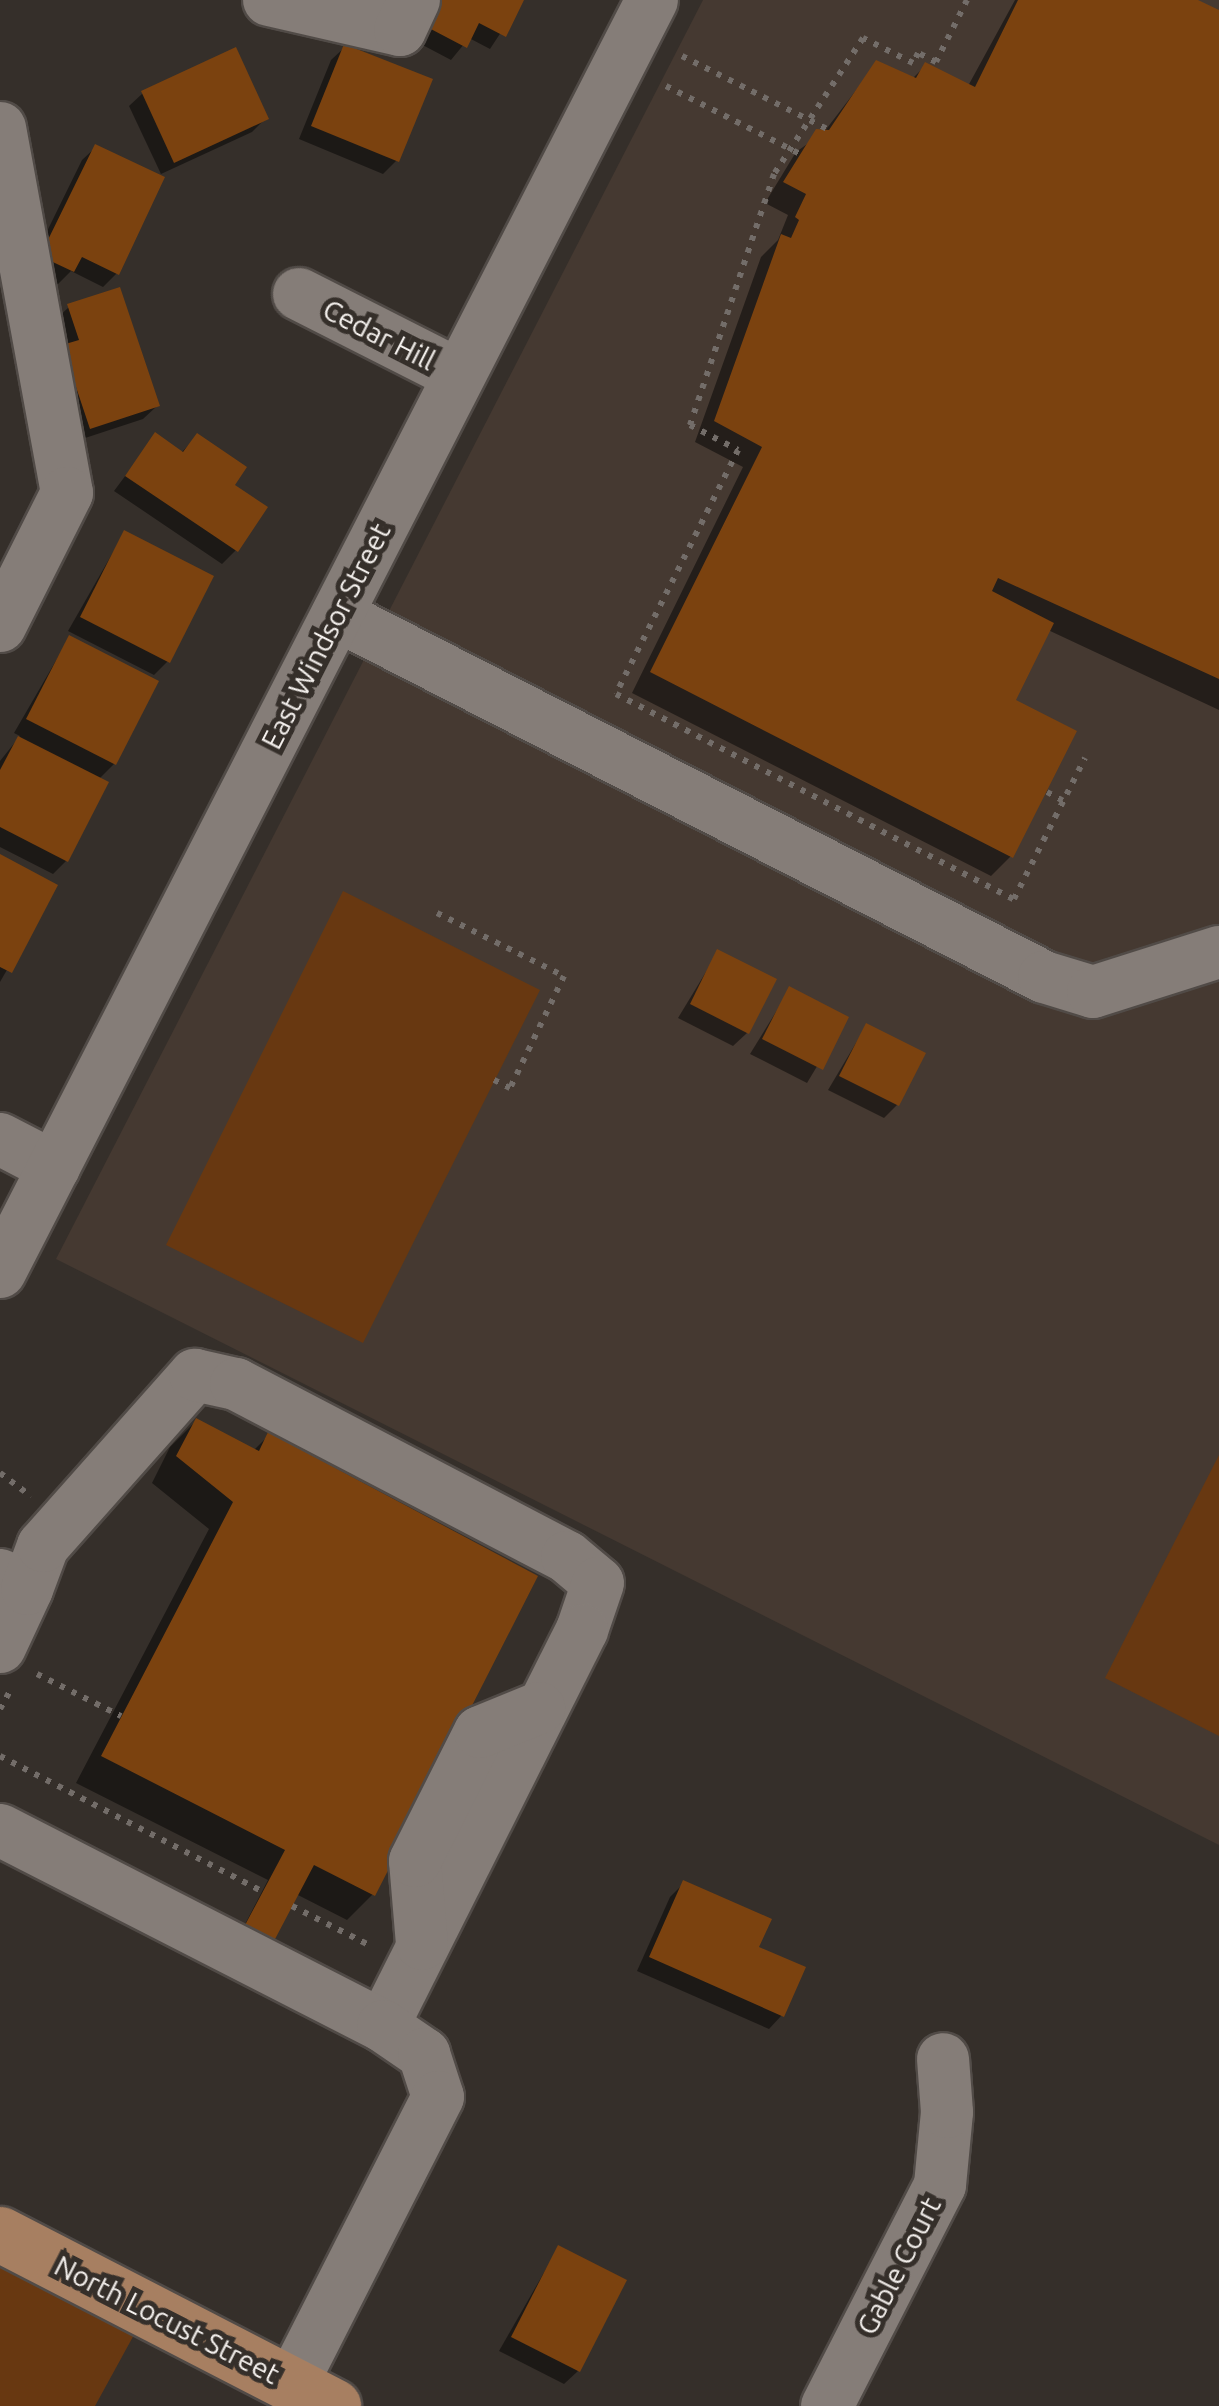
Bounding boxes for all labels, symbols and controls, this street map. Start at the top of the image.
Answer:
street label: Cedar Hill [317,292,441,378]
street label: East Windsor Street [255,517,397,755]
street label: Gable Court [850,2192,948,2340]
street label: North Locust Street [49,2249,285,2391]

